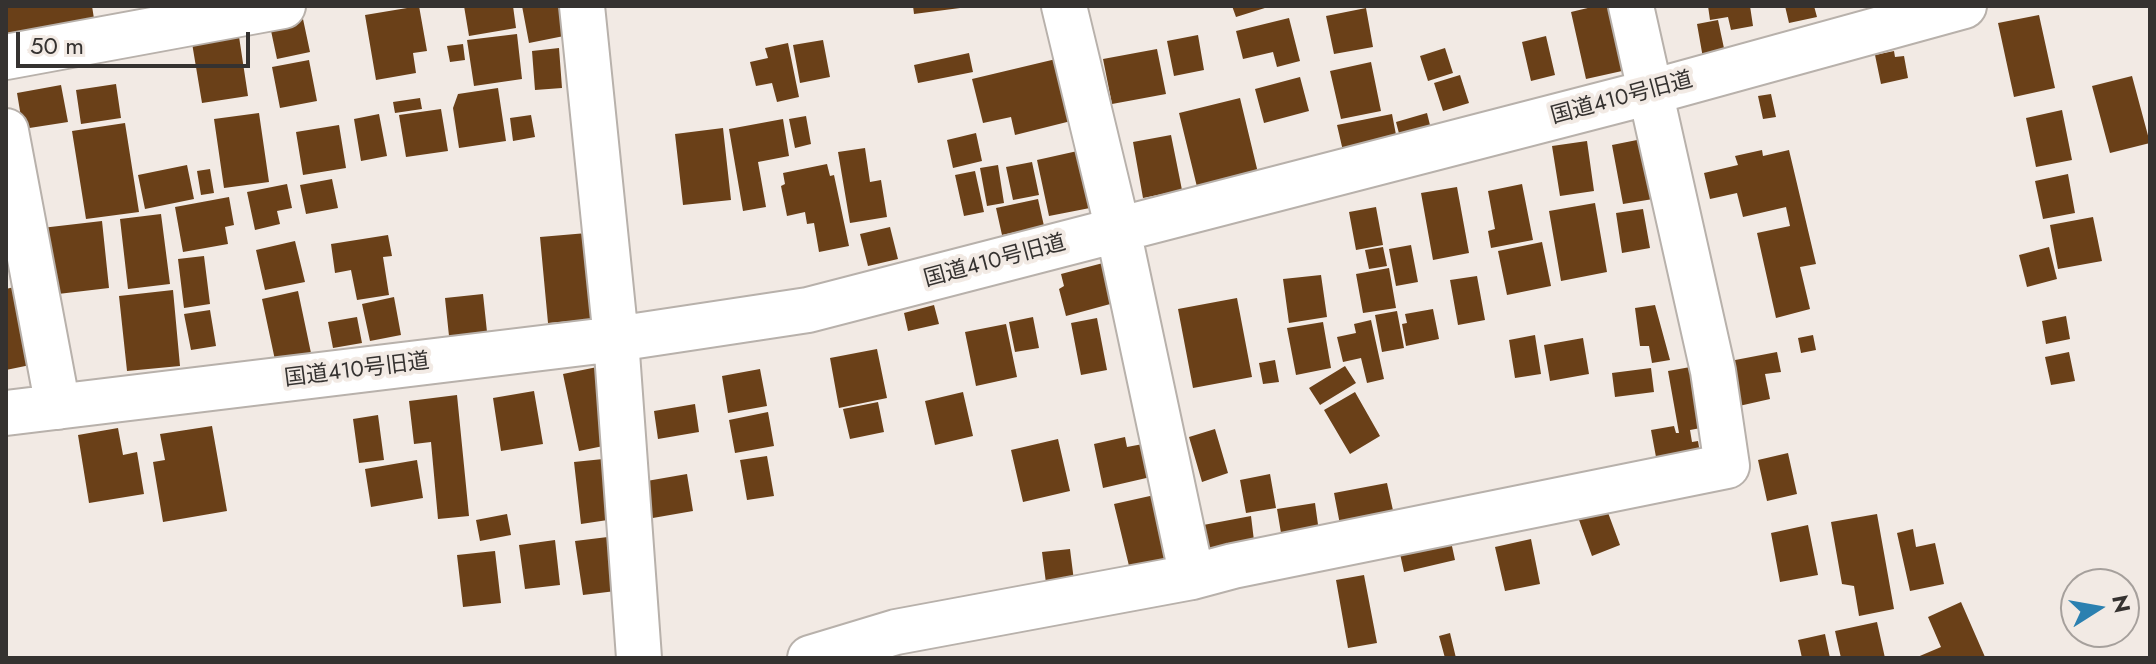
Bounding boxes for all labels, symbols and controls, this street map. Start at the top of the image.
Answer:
scale bar [20,16,254,66]
text: 50 m [30,28,84,63]
street label: 国道410号旧道 [1548,67,1696,131]
street label: 国道410号旧道 [921,230,1069,294]
street label: 国道410号旧道 [283,349,431,393]
north arrow [2060,568,2140,648]
text: N [2104,592,2139,615]

